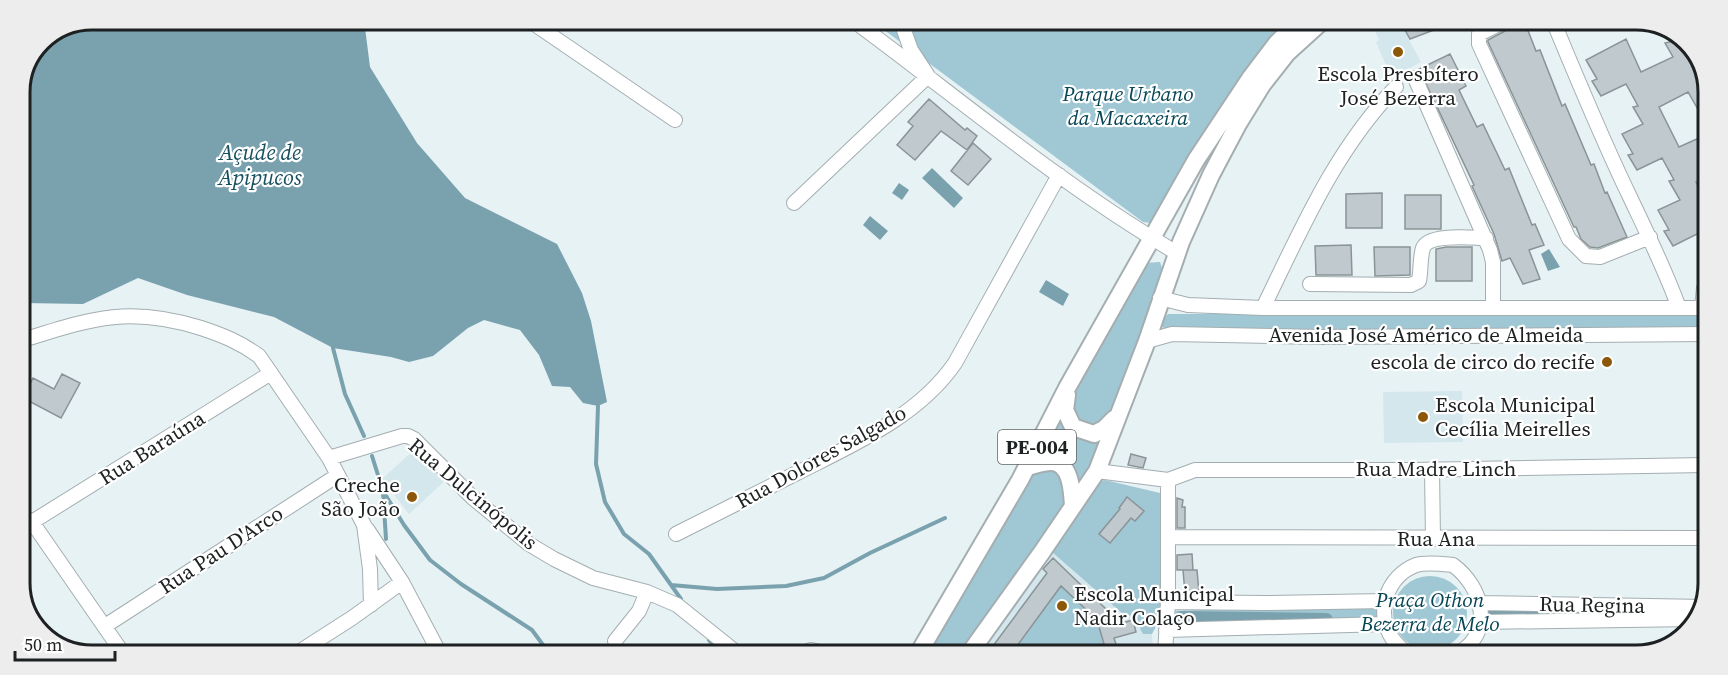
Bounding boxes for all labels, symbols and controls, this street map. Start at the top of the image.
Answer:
marker: Escola Presbítero José Bezerra [1391,45,1405,59]
place label: Escola Presbítero José Bezerra [1317,59,1479,112]
park label: Parque Urbano da Macaxeira [1061,79,1194,132]
water label: Açude de Apipucos [216,137,302,192]
street label: Avenida José Américo de Almeida [1269,320,1584,349]
place label: escola de circo do recife [1371,347,1595,376]
marker: escola de circo do recife [1600,355,1614,369]
place label: Escola Municipal Cecília Meirelles [1435,390,1595,443]
street label: Rua Dolores Salgado [730,398,911,515]
street label: Rua Baraúna [93,403,211,492]
marker: Escola Municipal Cecília Meirelles [1416,410,1430,424]
road number: PE-004 [998,430,1076,464]
street label: Rua Dulcinópolis [403,431,544,556]
street label: Rua Madre Linch [1356,454,1516,483]
place label: Creche São João [321,470,400,523]
marker: Creche São João [405,490,419,504]
street label: Rua Pau D'Arco [153,499,289,601]
street label: Rua Ana [1397,524,1476,553]
place label: Escola Municipal Nadir Colaço [1074,579,1234,632]
park label: Praça Othon Bezerra de Melo [1360,585,1499,638]
street label: Rua Regina [1539,589,1646,620]
marker: Escola Municipal Nadir Colaço [1055,599,1069,613]
scale bar [15,624,116,662]
text: 50 m [24,632,62,657]

